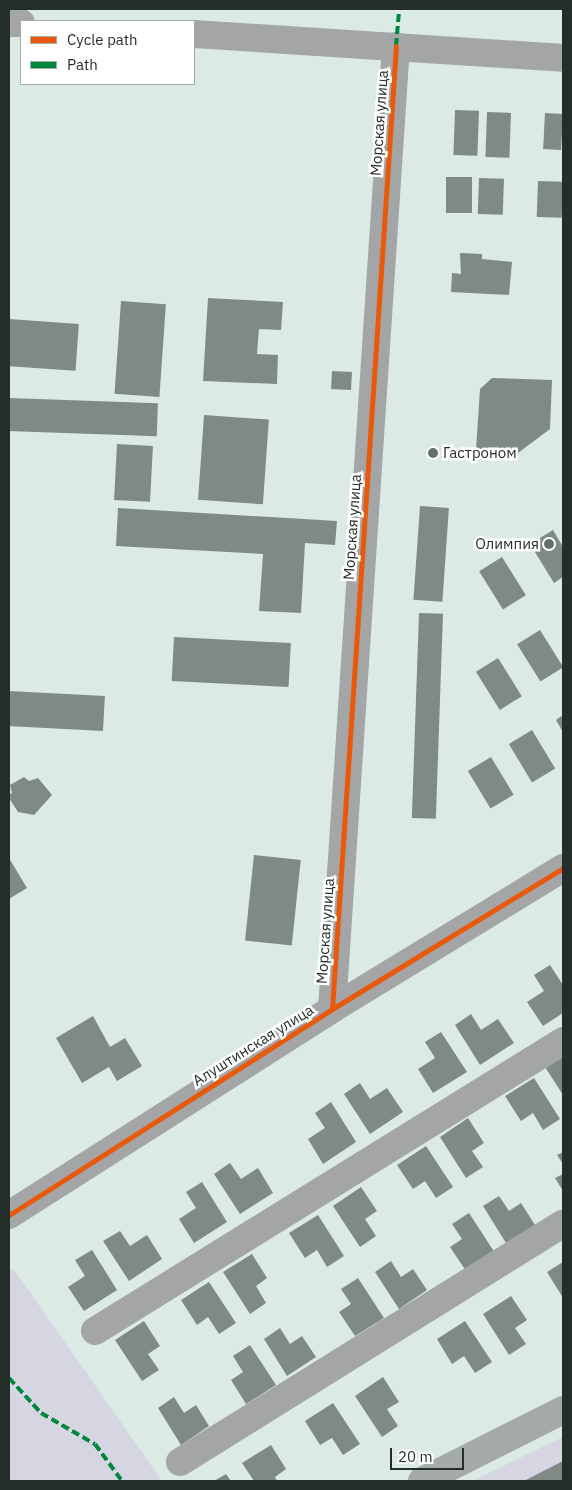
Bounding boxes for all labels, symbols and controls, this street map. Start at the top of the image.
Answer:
legend [20,20,195,85]
text: Cycle path [67,30,138,49]
text: Path [67,55,98,74]
street label: Морская улица [366,69,392,177]
place label: Гастроном [443,444,517,462]
marker: Гастроном [427,447,439,459]
street label: Морская улица [339,473,365,581]
place label: Олимпия [475,535,539,553]
marker: Олимпия [543,538,555,550]
street label: Морская улица [312,877,338,985]
street label: Алуштинская улица [189,1000,317,1090]
scale bar [392,1438,466,1470]
text: 20 m [398,1447,433,1466]

